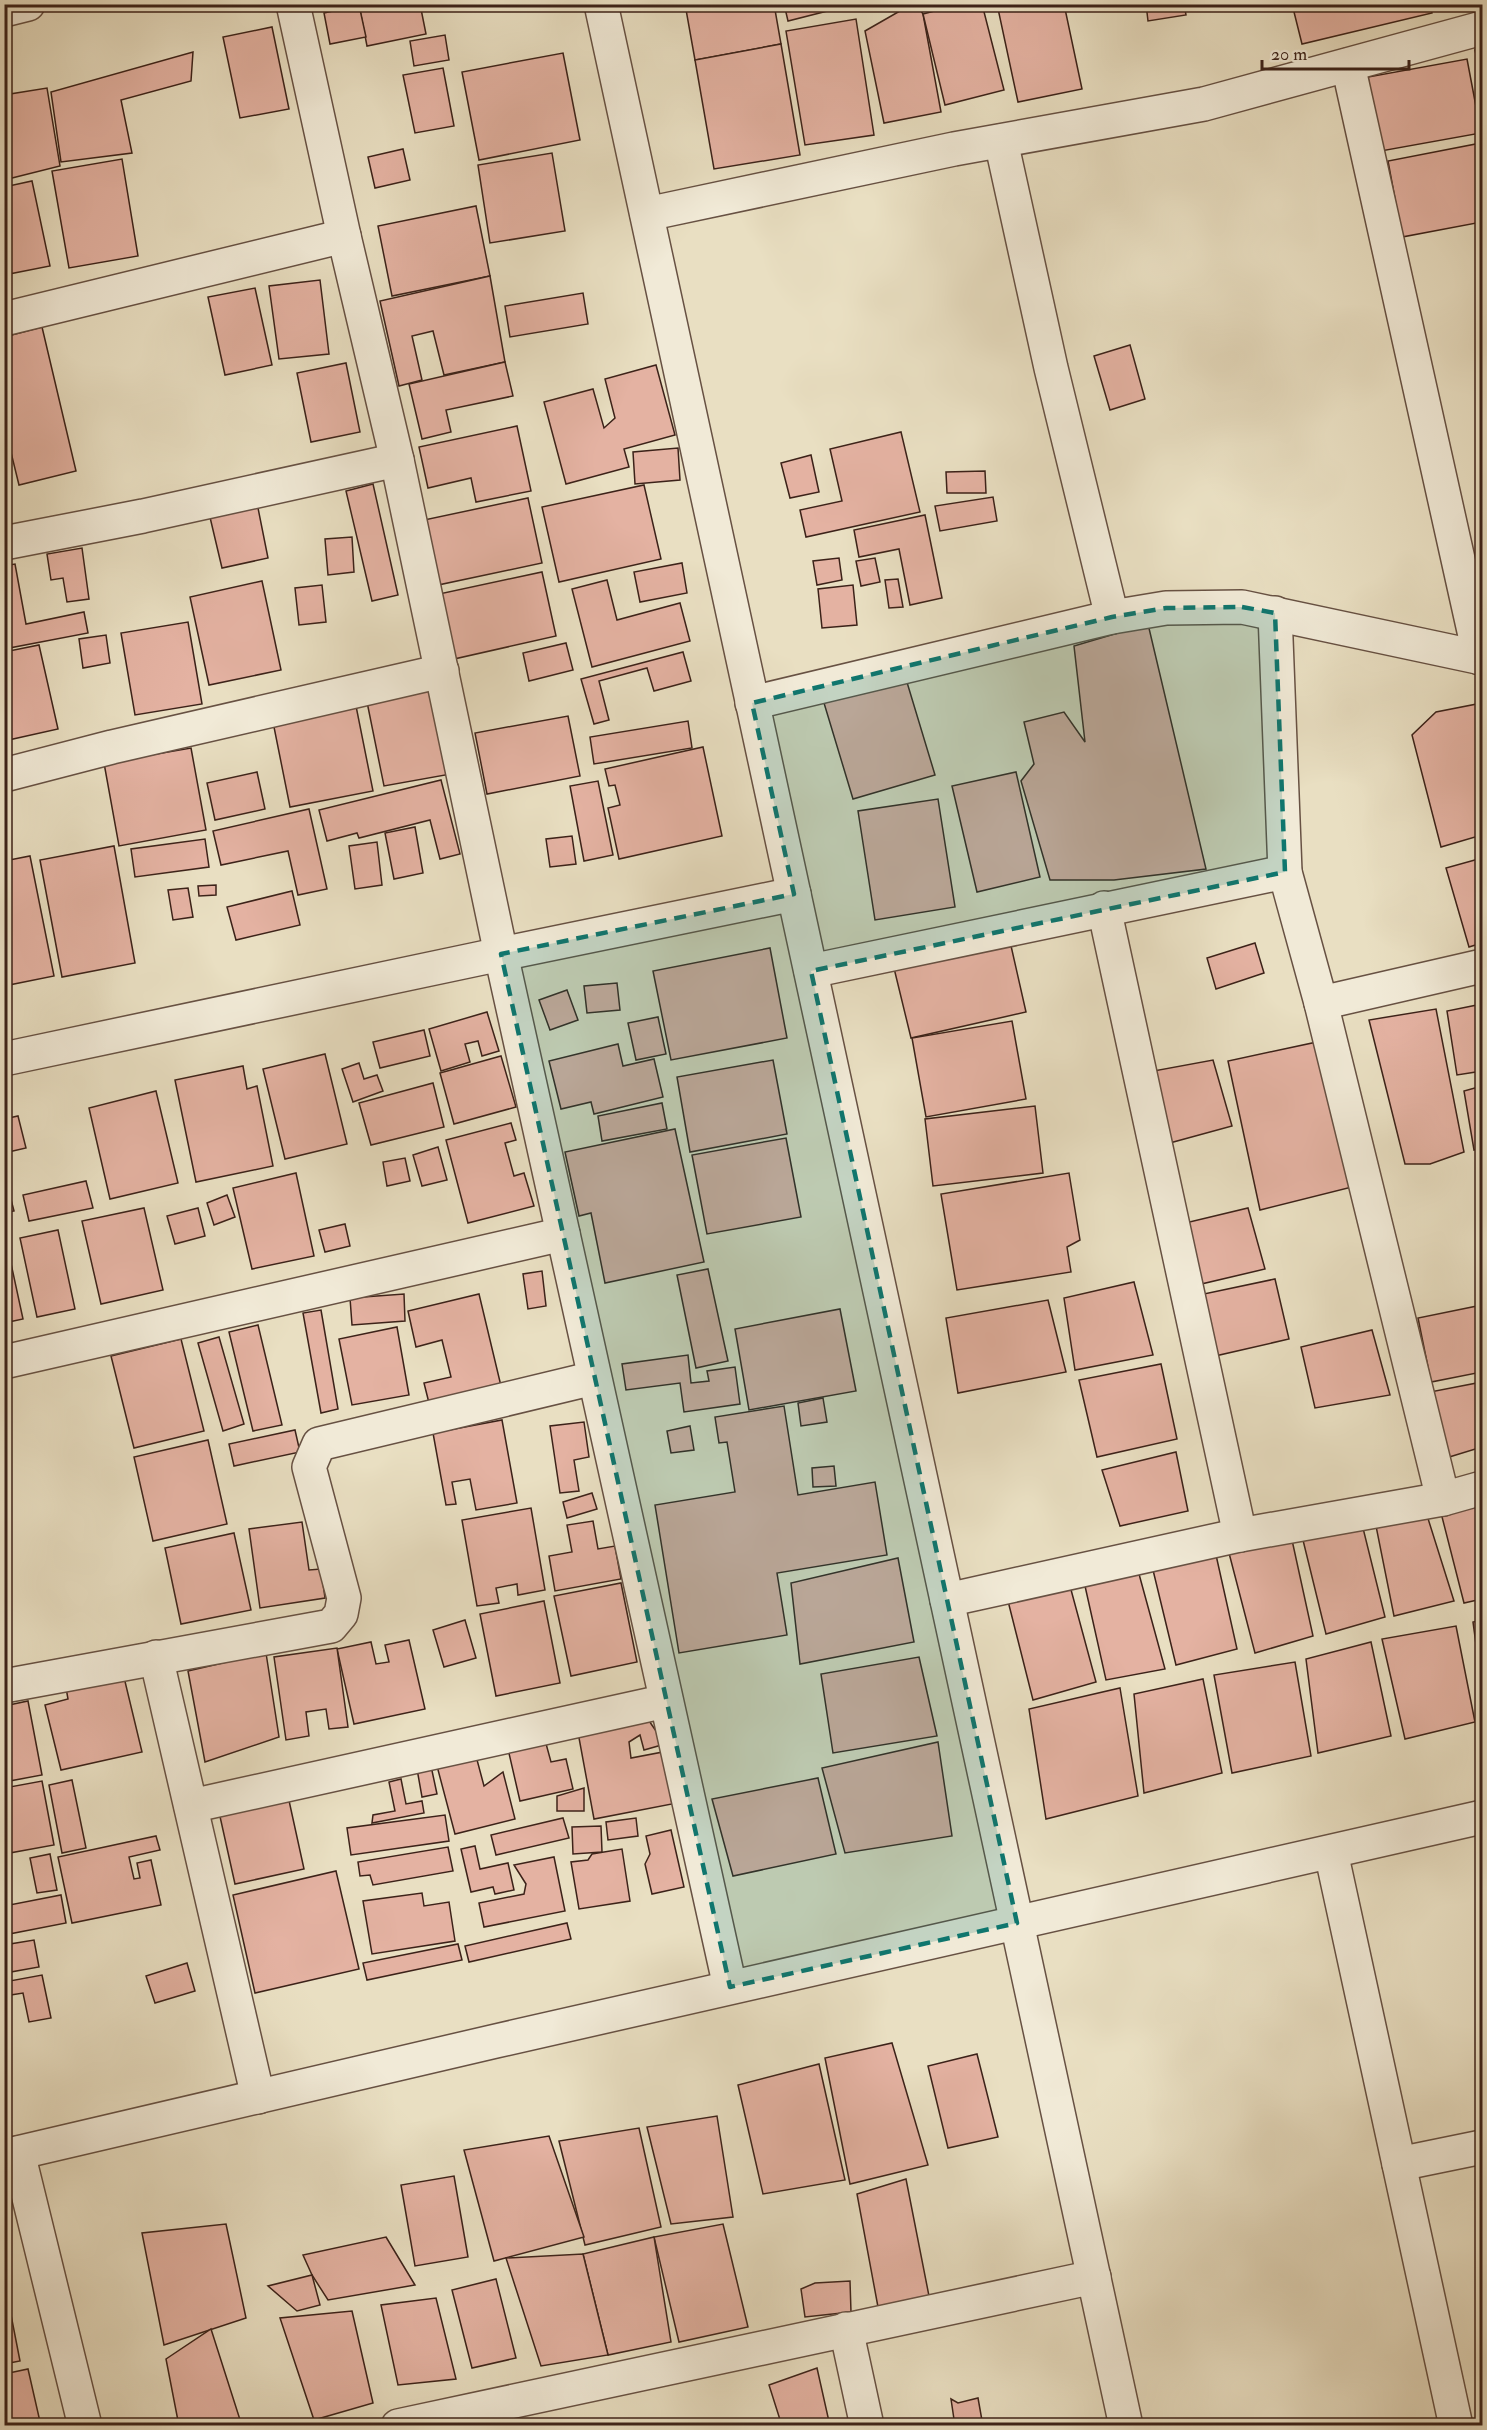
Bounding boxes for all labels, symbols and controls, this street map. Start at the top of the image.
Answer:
scale bar [1262,33,1409,71]
text: 20 m [1271,43,1307,66]

